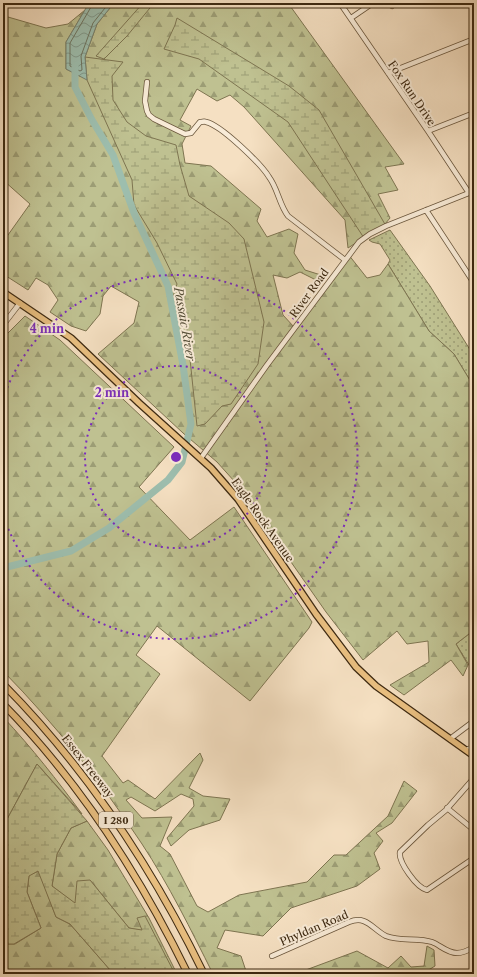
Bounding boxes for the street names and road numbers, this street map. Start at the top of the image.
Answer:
street label: Fox Run Drive [385,58,439,128]
street label: River Road [286,265,332,320]
street label: Eagle Rock Avenue [229,475,297,565]
street label: Essex Freeway [59,732,118,801]
road number: I 280 [99,812,133,828]
street label: Phyldan Road [278,907,350,949]

